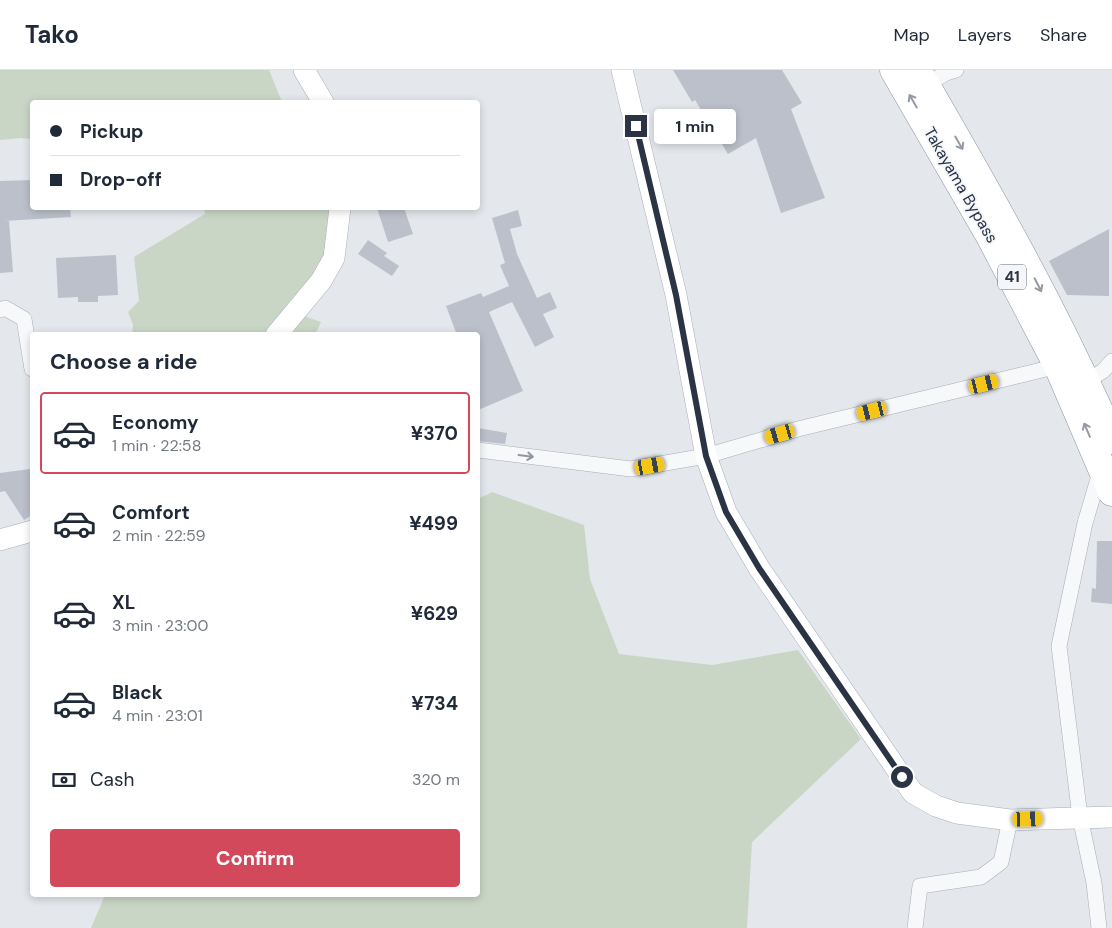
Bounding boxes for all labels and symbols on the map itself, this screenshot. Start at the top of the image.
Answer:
one-way arrow [907,95,917,109]
callout: 1 min [654,108,736,144]
route end [625,115,647,137]
street label: Takayama Bypass [919,123,1003,247]
one-way arrow [955,135,965,149]
road number: 41 [998,264,1026,290]
one-way arrow [1033,277,1043,292]
car [967,373,1000,395]
car [855,400,888,422]
car [763,423,796,445]
one-way arrow [1081,423,1090,438]
one-way arrow [518,451,534,461]
car [633,456,666,476]
route start [891,766,913,788]
car [1012,811,1043,827]

